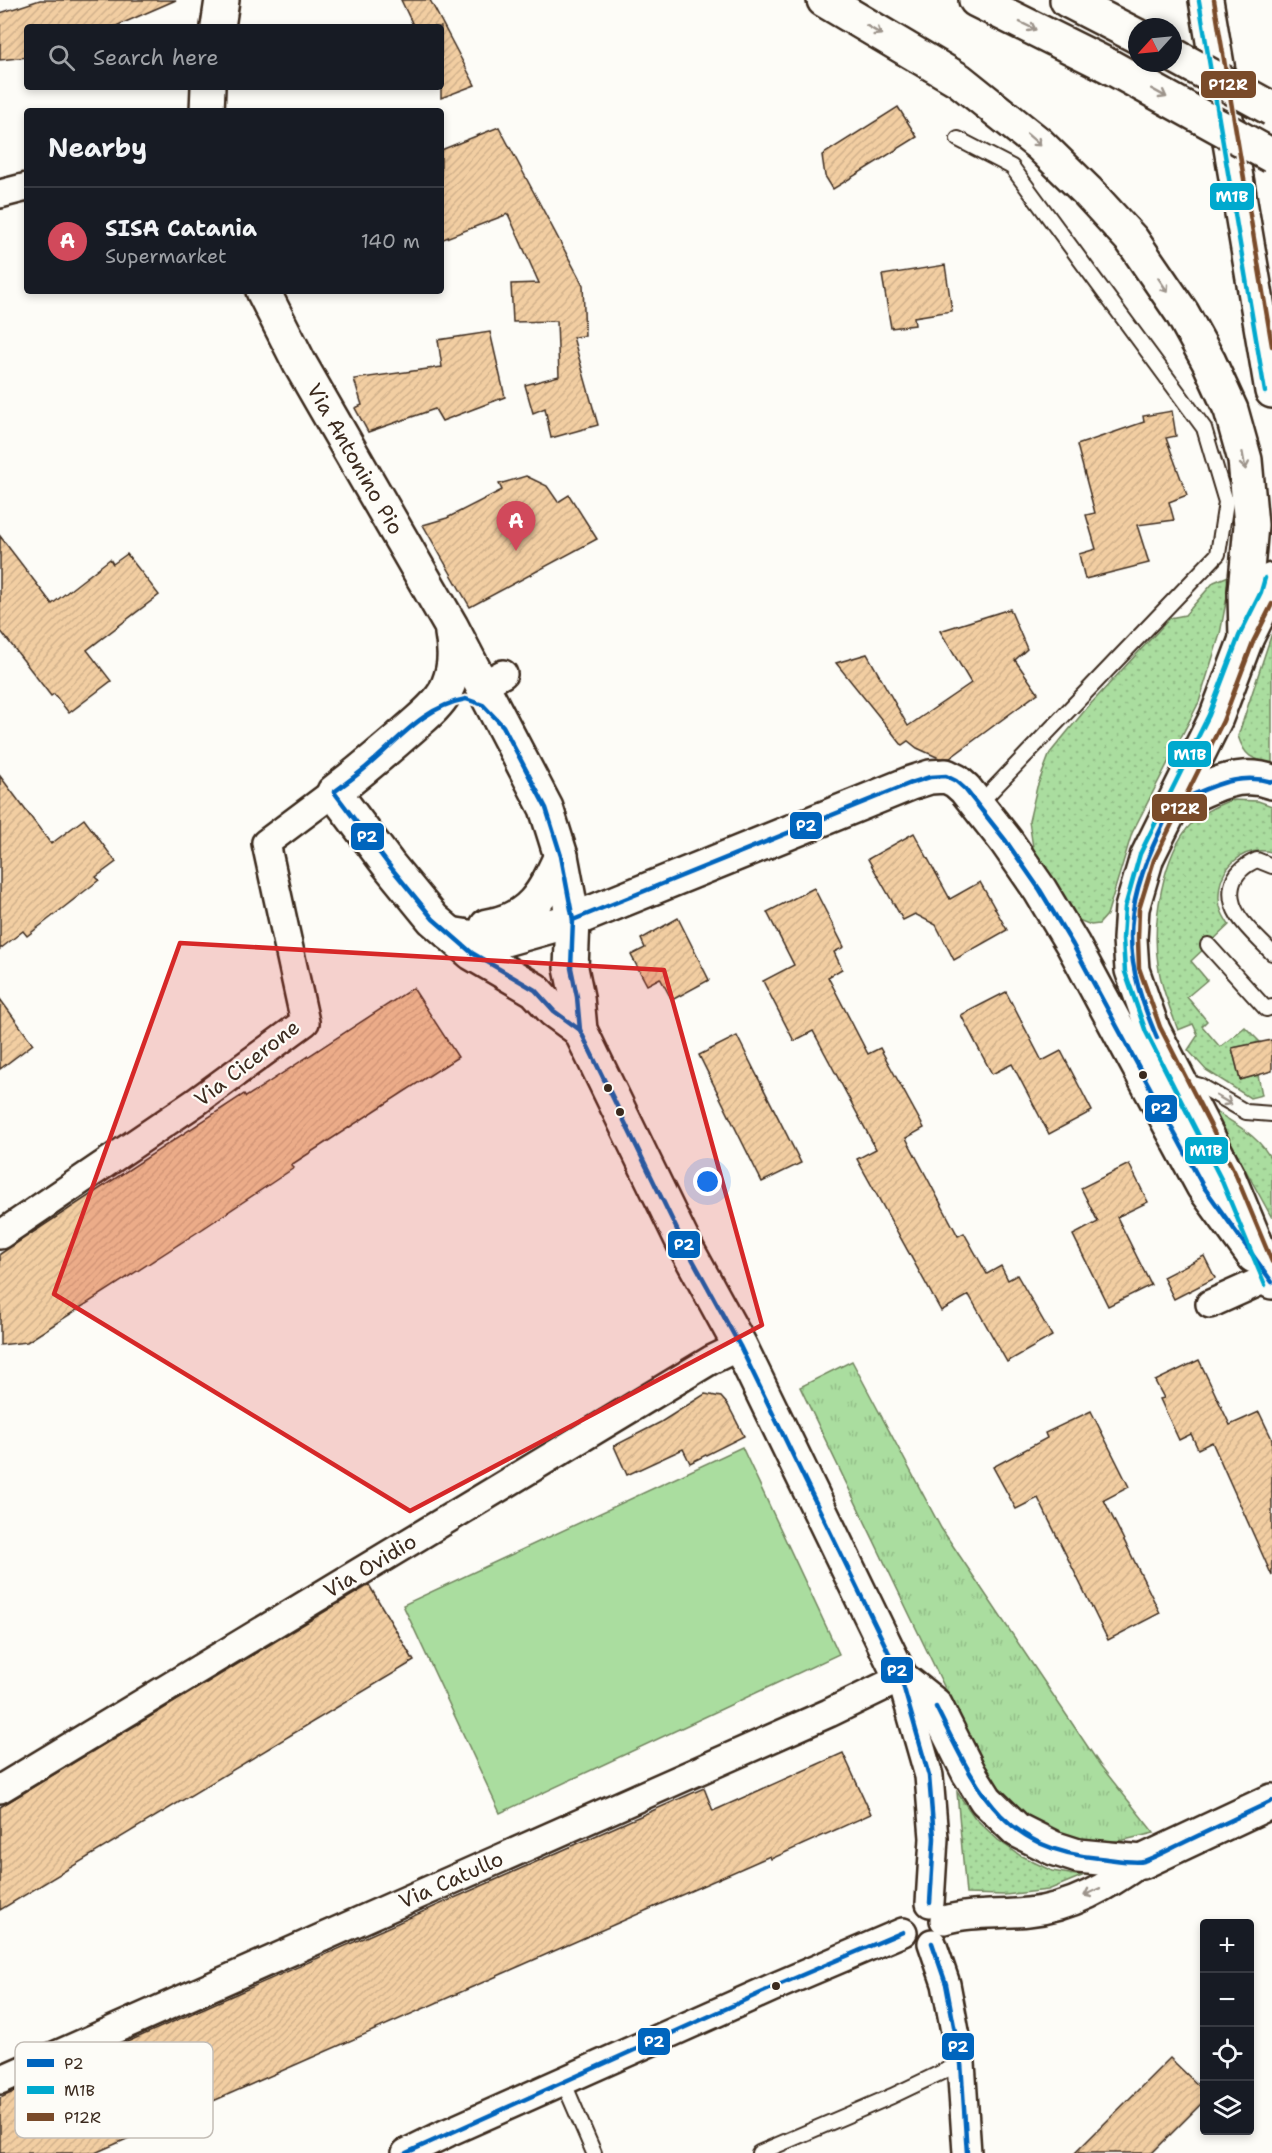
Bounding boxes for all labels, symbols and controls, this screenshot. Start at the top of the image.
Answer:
north arrow [1128,18,1182,72]
one-way arrow [1019,21,1037,32]
search box [24,24,444,90]
one-way arrow [865,24,882,36]
icon: search [45,41,78,74]
text: Search here [93,43,219,72]
line badge: P12R [1200,70,1257,99]
text: P12R [1208,74,1248,95]
one-way arrow [1149,88,1167,99]
text: Nearby [48,130,147,165]
one-way arrow [1027,133,1042,147]
line badge: M1B [1209,182,1255,211]
text: M1B [1216,186,1249,207]
text: SISA Catania [105,214,257,243]
text: A [60,228,75,254]
text: 140 m [361,228,420,254]
text: Supermarket [105,243,227,269]
one-way arrow [1157,277,1169,293]
street label: Via Antonino Pio [300,378,410,540]
one-way arrow [1239,451,1250,470]
pin: A [496,502,536,551]
line badge: M1B [1167,740,1212,768]
text: M1B [1174,744,1207,765]
line badge: P12R [1151,793,1208,822]
text: P12R [1160,798,1200,819]
line badge: P2 [789,811,823,840]
text: P2 [796,815,816,836]
line badge: P2 [350,822,385,851]
text: P2 [357,826,377,847]
street label: Via Cicerone [189,1013,305,1113]
unlabelled marker [1137,1069,1149,1081]
unlabelled marker [602,1082,614,1094]
line badge: P2 [1144,1094,1178,1123]
one-way arrow [1215,1094,1232,1106]
text: P2 [1151,1098,1171,1119]
unlabelled marker [614,1106,626,1118]
line badge: M1B [1184,1136,1229,1165]
text: M1B [1190,1140,1223,1161]
your location [693,1167,722,1196]
line badge: P2 [667,1230,701,1259]
text: P2 [674,1234,694,1255]
street label: Via Ovidio [318,1527,422,1605]
line badge: P2 [880,1656,914,1684]
text: P2 [887,1660,907,1681]
street label: Via Catullo [394,1845,508,1915]
one-way arrow [1084,1887,1102,1899]
map controls [1200,1919,1254,2135]
button: + [1200,1919,1254,1973]
button: − [1200,1973,1254,2027]
unlabelled marker [770,1980,782,1992]
line badge: P2 [637,2027,671,2056]
button: locate [1200,2027,1254,2081]
text: P2 [644,2031,664,2052]
line badge: P2 [941,2032,975,2061]
text: P2 [948,2036,968,2057]
legend [15,2042,213,2138]
text: P2 [64,2053,84,2074]
text: M1B [64,2080,95,2101]
button: layers [1200,2081,1254,2135]
text: P12R [64,2107,101,2128]

